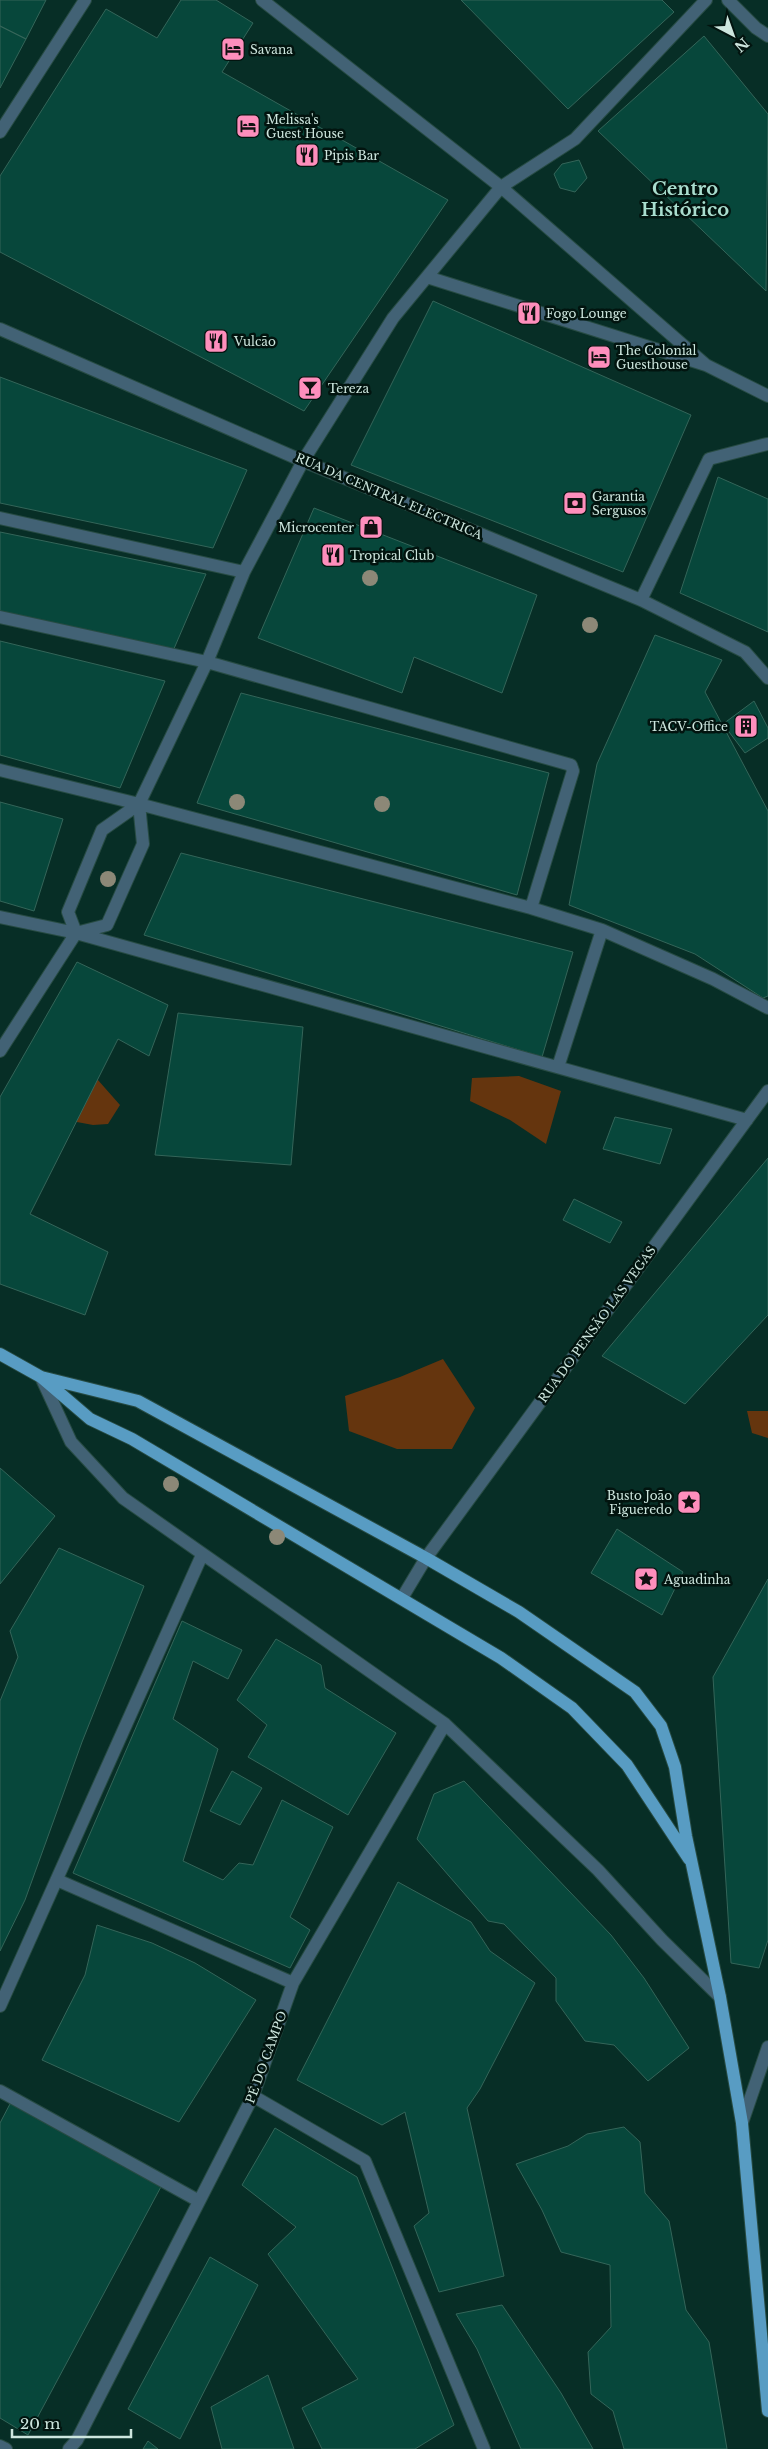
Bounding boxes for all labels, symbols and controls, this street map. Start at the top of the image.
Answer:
north arrow [708,10,758,60]
text: N [731,34,752,56]
hotel icon: Savana [220,36,246,62]
place label: Savana [250,42,293,57]
place label: Melissa's Guest House [266,112,344,141]
hotel icon: Melissa's Guest House [235,113,261,139]
restaurant icon: Pipis Bar [294,142,320,168]
place label: Pipis Bar [324,148,379,163]
district label: Centro Histórico [641,178,729,221]
restaurant icon: Fogo Lounge [516,300,542,326]
place label: Fogo Lounge [546,306,627,321]
restaurant icon: Vulcão [203,328,229,354]
place label: Vulcão [233,334,276,349]
place label: The Colonial Guesthouse [616,343,696,372]
hotel icon: The Colonial Guesthouse [586,344,612,370]
bar icon: Tereza [297,375,323,401]
place label: Tereza [328,381,369,396]
street label: RUA DA CENTRAL ELECTRICA [293,450,485,543]
place label: Garantia Sergusos [592,489,646,518]
bank icon: Garantia Sergusos [562,490,588,516]
shop icon: Microcenter [358,514,384,540]
place label: Microcenter [278,520,354,535]
restaurant icon: Tropical Club [320,542,346,568]
place label: Tropical Club [350,548,434,563]
building icon: TACV-Office [733,713,759,739]
place label: TACV-Office [650,719,728,734]
street label: RUA DO PENSÃO LAS VEGAS [535,1243,659,1405]
place label: Busto João Figueredo [607,1488,672,1517]
place icon: Busto João Figueredo [676,1489,702,1515]
place icon: Aguadinha [633,1566,659,1592]
place label: Aguadinha [663,1572,731,1587]
street label: PÉ DO CAMPO [241,2008,290,2105]
scale bar [12,2406,131,2438]
text: 20 m [20,2414,60,2433]

